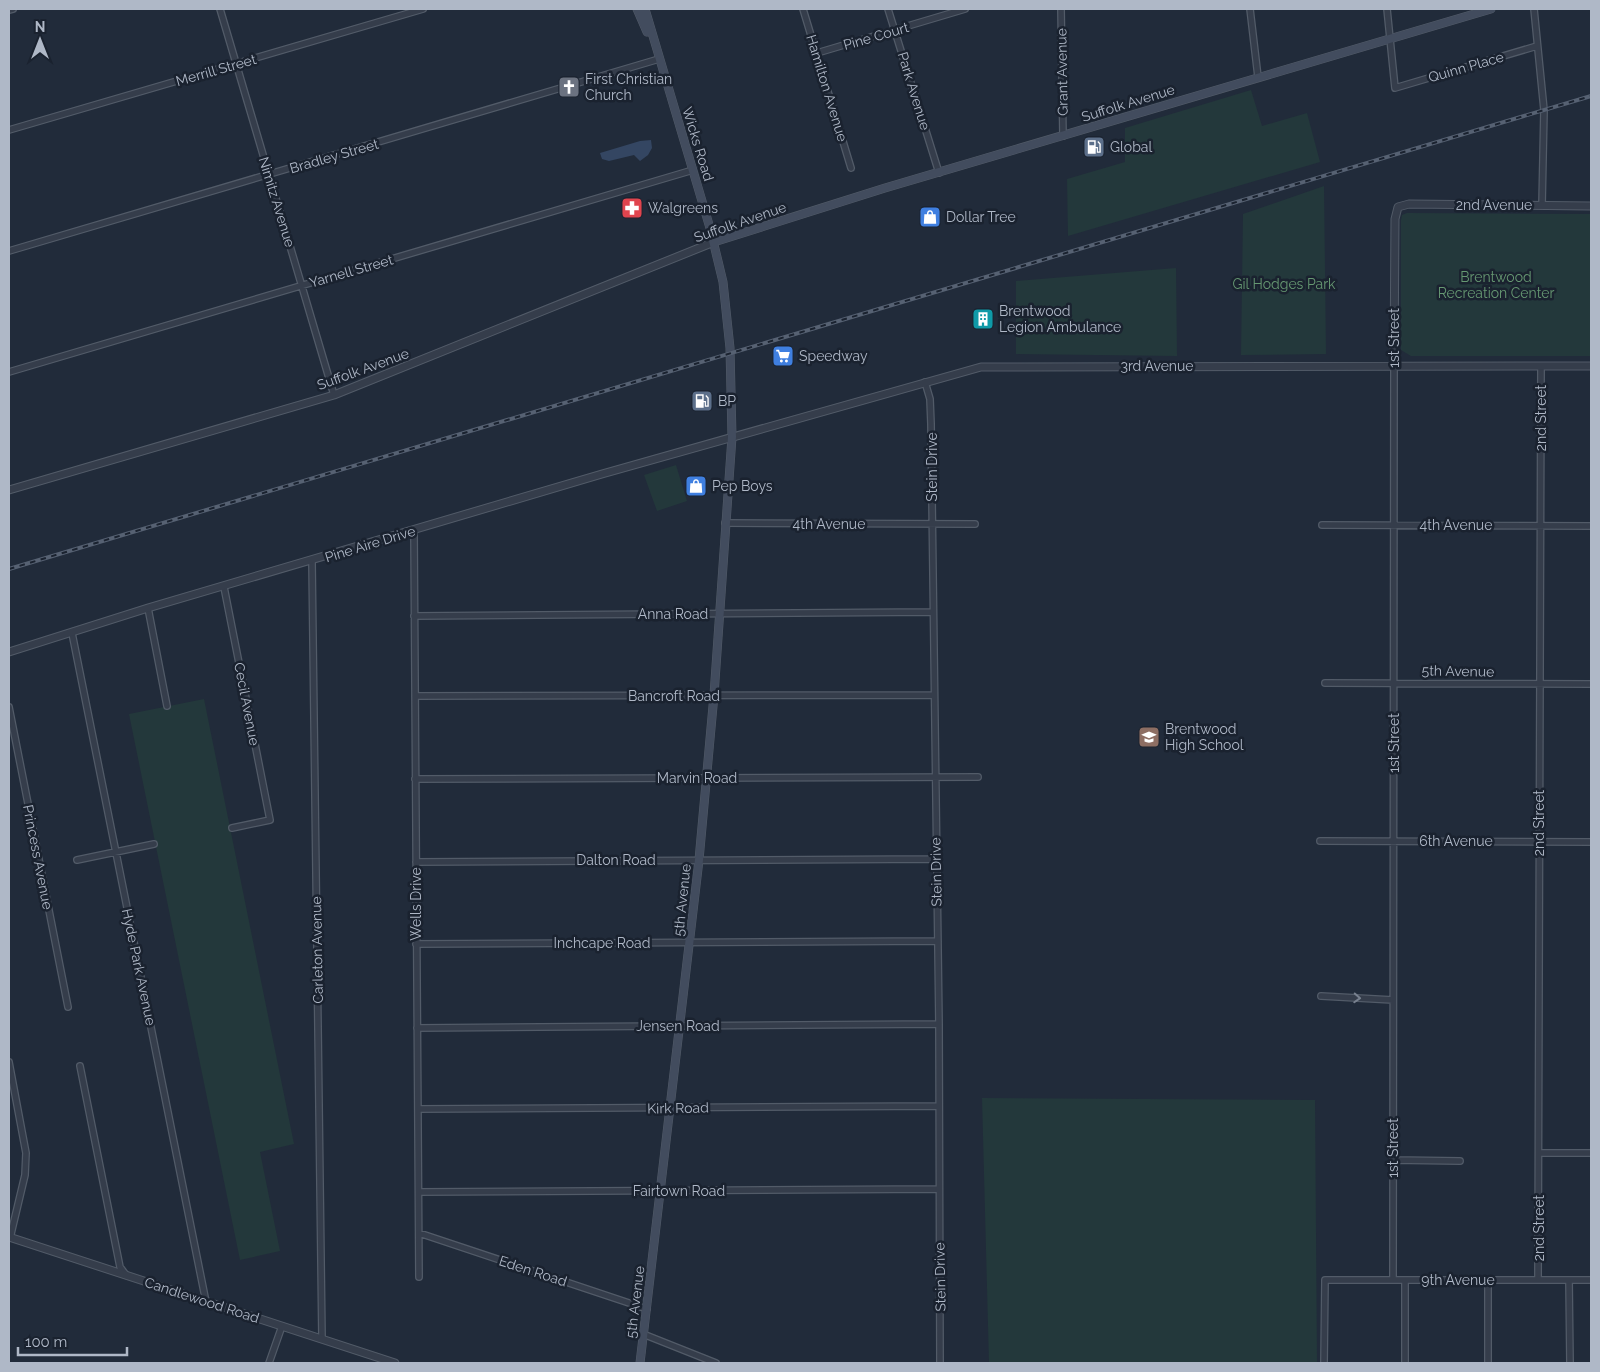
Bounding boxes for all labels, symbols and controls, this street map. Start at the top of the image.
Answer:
north arrow [15,15,65,65]
text: N [35,19,45,35]
street label: Pine Court [841,19,911,53]
street label: Grant Avenue [1053,28,1071,116]
street label: Hamilton Avenue [803,33,851,143]
street label: Quinn Place [1426,49,1506,85]
street label: Park Avenue [895,50,933,132]
street label: Merrill Street [174,51,258,89]
place label: First Christian Church [585,71,672,103]
church icon: First Christian Church [557,75,581,99]
street label: Suffolk Avenue [1079,81,1177,125]
street label: Wicks Road [679,105,717,183]
fuel station icon: Global [1082,135,1106,159]
street label: Bradley Street [288,136,381,176]
place label: Global [1110,139,1152,155]
street label: Nimitz Avenue [256,155,298,249]
pharmacy icon: Walgreens [620,196,644,220]
street label: 2nd Avenue [1456,197,1532,213]
street label: Suffolk Avenue [692,199,788,245]
place label: Walgreens [648,200,718,216]
shop icon: Dollar Tree [918,205,942,229]
place label: Dollar Tree [946,209,1016,225]
street label: Yarnell Street [307,251,395,291]
park label: Brentwood Recreation Center [1438,269,1554,301]
park label: Gil Hodges Park [1232,276,1336,292]
place label: Brentwood Legion Ambulance [999,303,1121,335]
building icon: Brentwood Legion Ambulance [971,307,995,331]
street label: 1st Street [1386,308,1402,368]
supermarket icon: Speedway [771,344,795,368]
street label: Suffolk Avenue [315,345,411,393]
place label: Speedway [799,348,868,364]
street label: 3rd Avenue [1120,358,1194,374]
street label: 2nd Street [1533,384,1549,451]
fuel station icon: BP [690,389,714,413]
place label: BP [718,393,736,409]
street label: Stein Drive [924,432,940,502]
shop icon: Pep Boys [684,474,708,498]
place label: Pep Boys [712,478,773,494]
street label: 4th Avenue [793,516,865,532]
street label: 4th Avenue [1420,517,1492,533]
street label: Pine Aire Drive [323,523,417,565]
street label: Anna Road [638,606,708,622]
street label: Cecil Avenue [231,661,263,747]
street label: 5th Avenue [1421,662,1495,680]
street label: Bancroft Road [628,688,720,704]
street label: 1st Street [1386,713,1402,773]
place label: Brentwood High School [1165,721,1244,753]
school or university icon: Brentwood High School [1137,725,1161,749]
street label: Marvin Road [657,770,737,786]
street label: 2nd Street [1531,789,1547,856]
street label: Princess Avenue [20,803,56,911]
street label: 6th Avenue [1419,833,1493,849]
street label: Stein Drive [927,837,945,907]
street label: Dalton Road [576,852,656,868]
street label: 5th Avenue [670,863,694,937]
street label: Wells Drive [408,867,424,941]
street label: Carleton Avenue [308,896,326,1004]
street label: Hyde Park Avenue [119,907,159,1027]
street label: Inchcape Road [554,935,650,951]
one-way arrow [1353,992,1361,1003]
street label: Jensen Road [636,1018,720,1034]
street label: Kirk Road [647,1099,709,1117]
street label: 1st Street [1385,1118,1401,1178]
street label: Fairtown Road [633,1183,725,1199]
street label: 2nd Street [1531,1194,1547,1261]
street label: Stein Drive [931,1242,949,1312]
street label: Eden Road [497,1252,569,1290]
street label: 5th Avenue [623,1265,647,1339]
street label: 9th Avenue [1421,1272,1495,1288]
street label: Candlewood Road [143,1274,261,1326]
scale bar [18,1324,126,1356]
text: 100 m [25,1333,67,1351]

